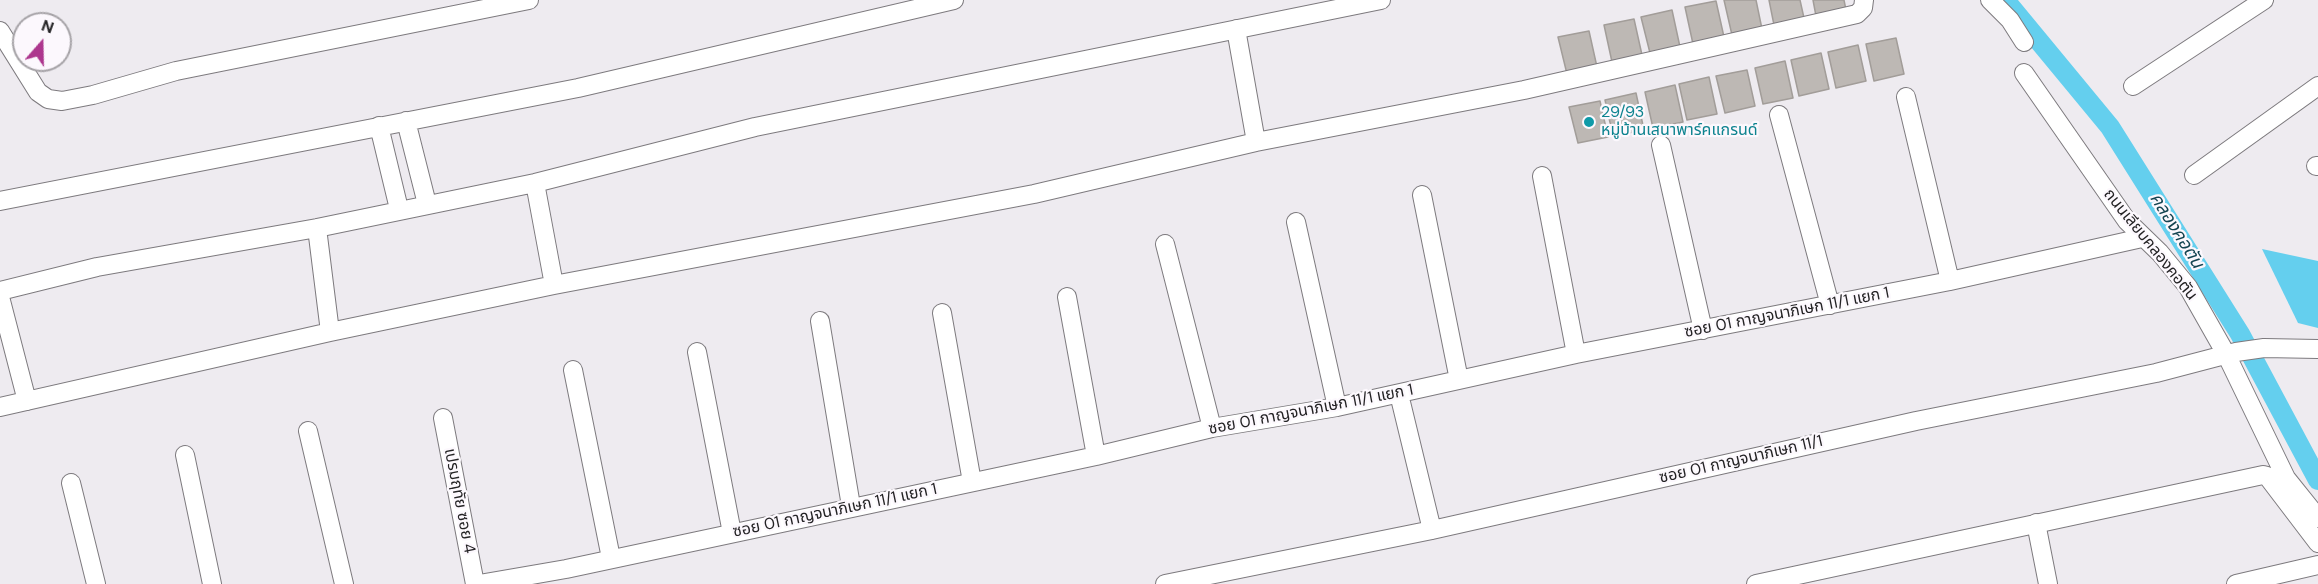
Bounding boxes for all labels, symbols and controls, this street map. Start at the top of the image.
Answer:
north arrow [12,12,72,72]
text: N [39,15,57,38]
place label: 29/93 หมู่บ้านเสนาพาร์คแกรนด์ [1601,103,1758,141]
marker: 29/93 หมู่บ้านเสนาพาร์คแกรนด์ [1582,115,1596,129]
street label: ถนนเลียบคลองคอตัน [2099,185,2201,305]
water label: คลองคอตัน [2144,189,2208,273]
street label: ซอย 01 กาญจนาภิเษก 11/1 แยก 1 [1683,284,1891,342]
street label: ซอย 01 กาญจนาภิเษก 11/1 แยก 1 [1207,381,1415,439]
street label: ซอย 01 กาญจนาภิเษก 11/1 [1657,432,1825,488]
street label: เปรมฤทัย ซอย 4 [439,447,479,555]
street label: ซอย 01 กาญจนาภิเษก 11/1 แยก 1 [731,480,939,542]

